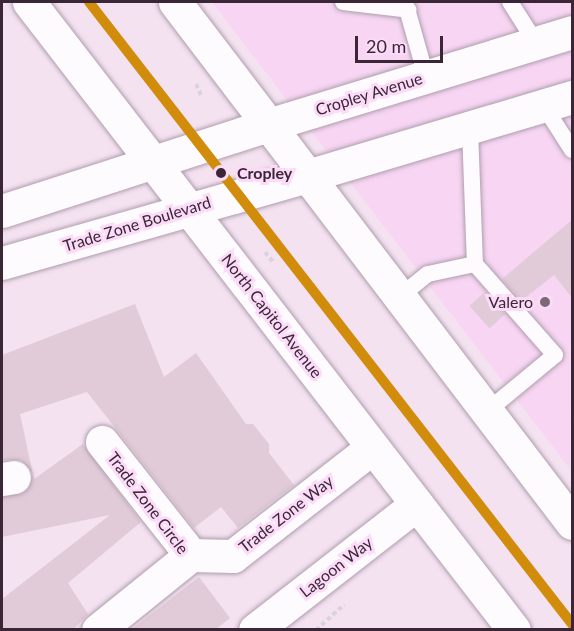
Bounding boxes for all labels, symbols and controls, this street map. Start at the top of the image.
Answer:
scale bar [358,24,446,62]
text: 20 m [366,35,406,57]
street label: Cropley Avenue [313,69,425,119]
marker: Cropley [210,162,232,184]
place label: Cropley [237,163,292,183]
street label: Trade Zone Boulevard [61,192,213,256]
street label: North Capitol Avenue [217,250,327,382]
place label: Valero [489,292,533,312]
marker: Valero [538,295,552,309]
street label: Trade Zone Circle [103,448,193,558]
street label: Trade Zone Way [235,471,337,557]
street label: Lagoon Way [296,533,376,601]

